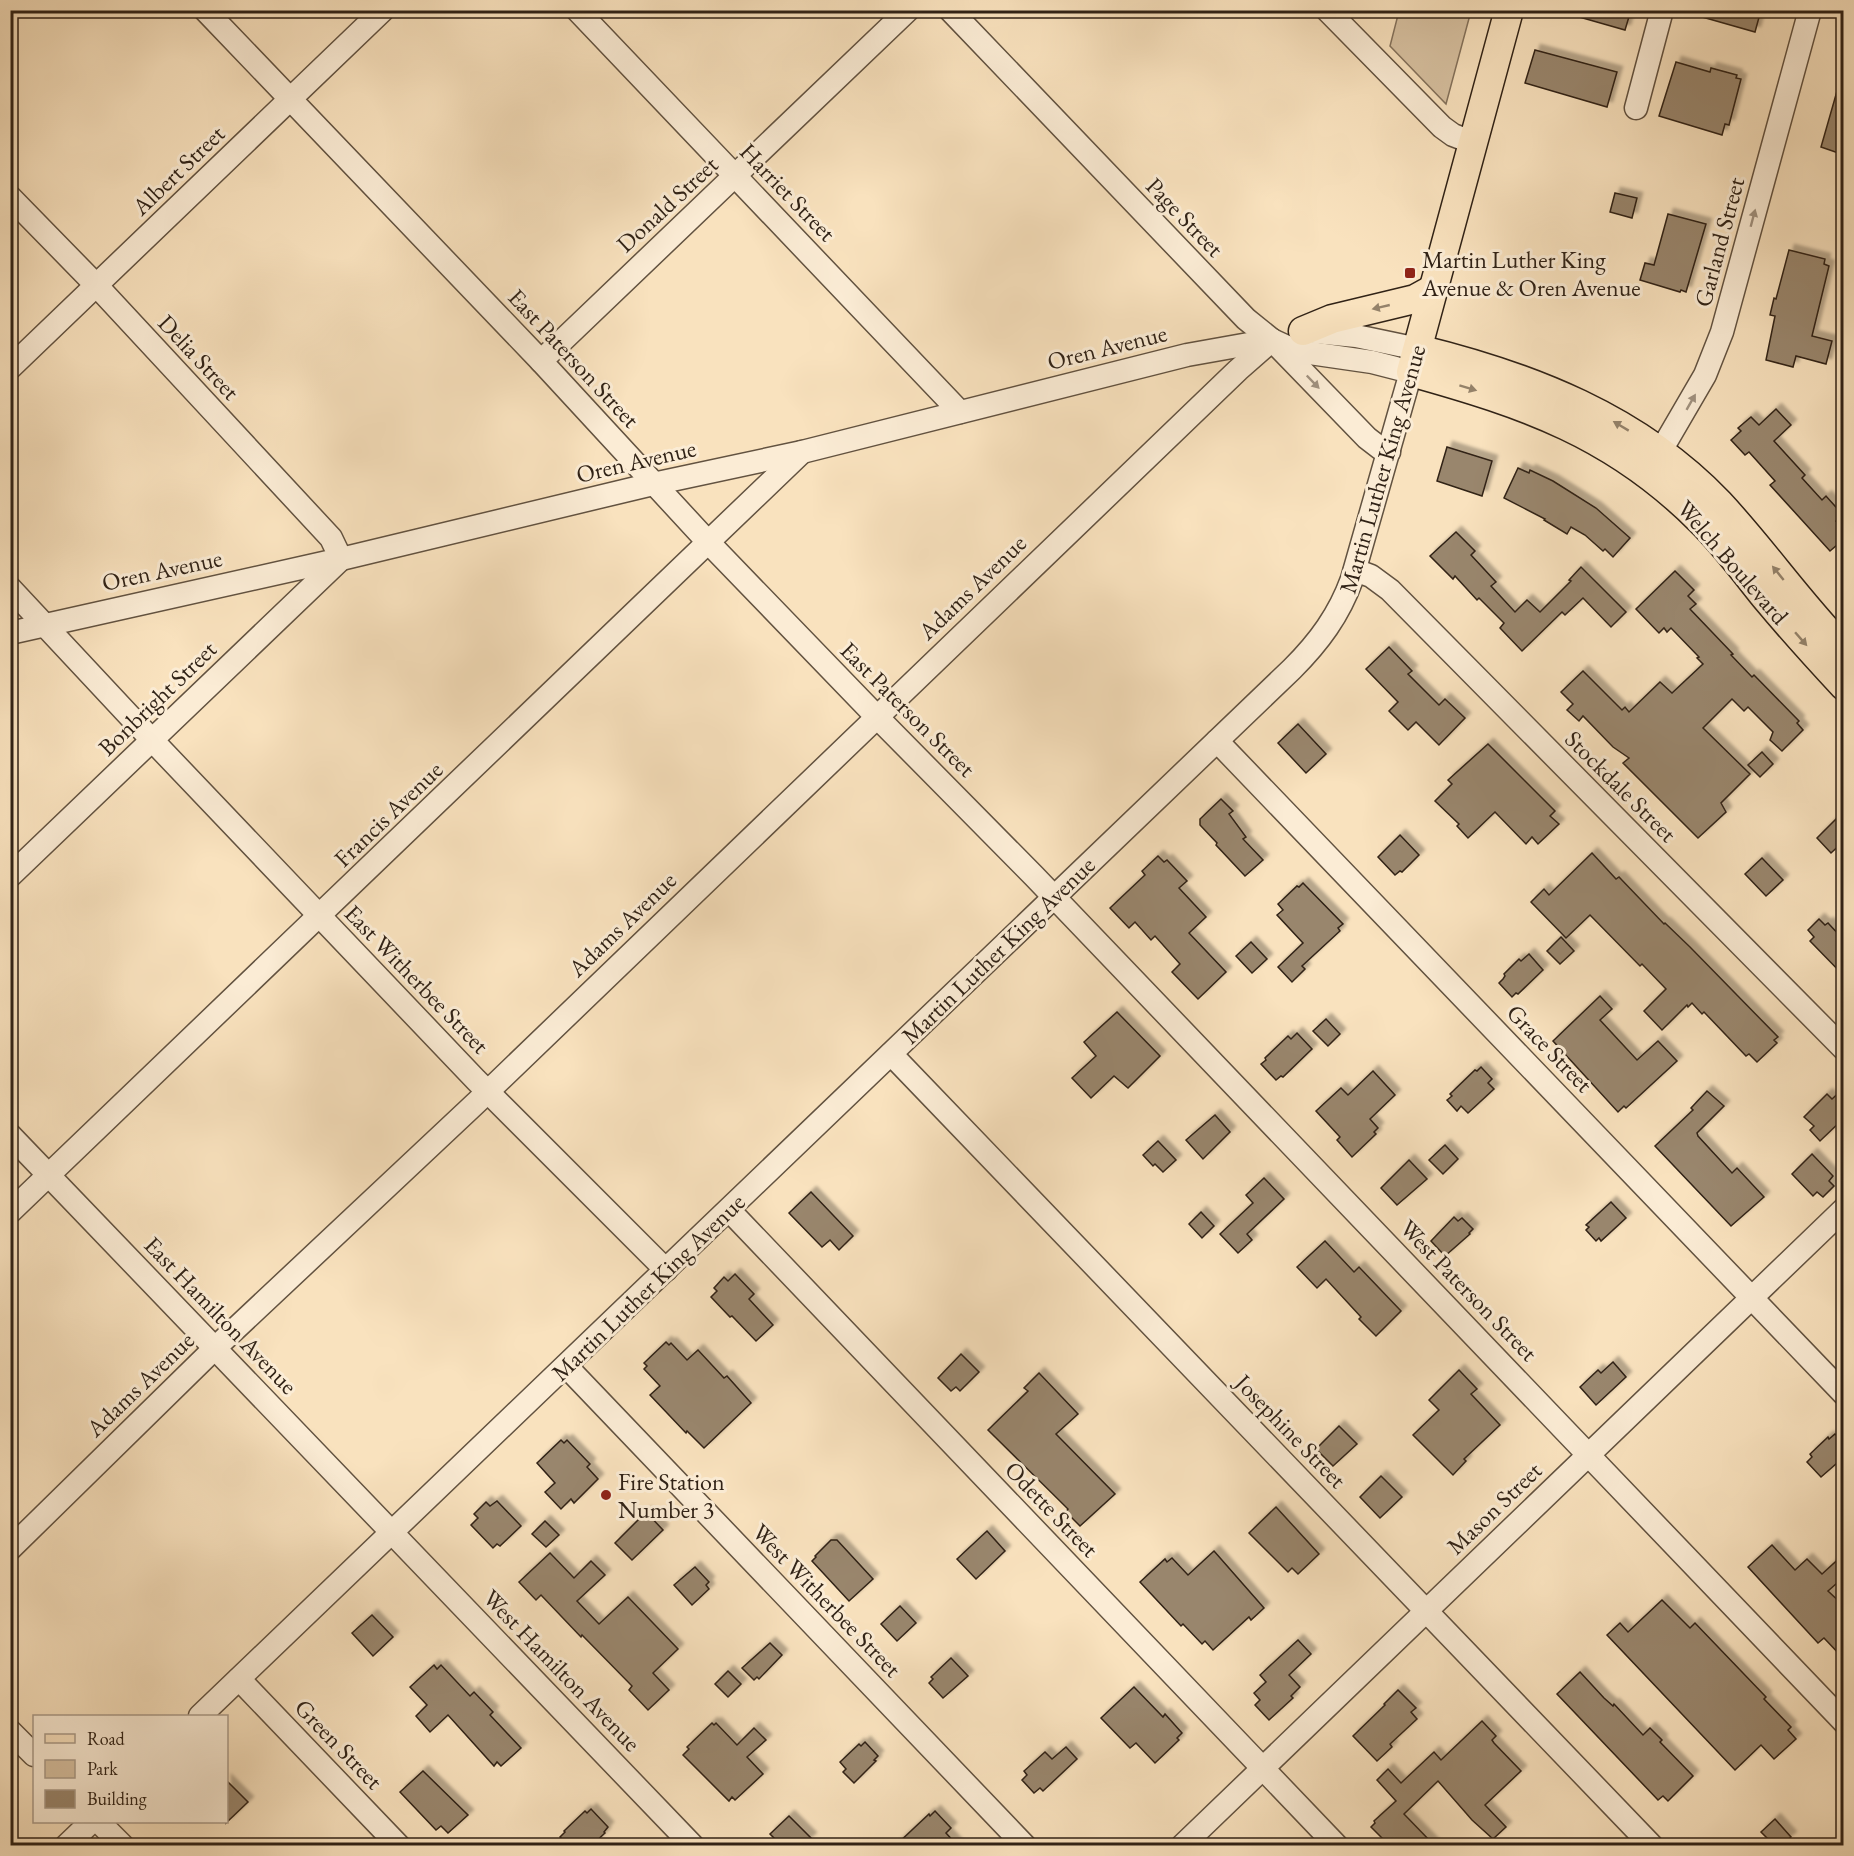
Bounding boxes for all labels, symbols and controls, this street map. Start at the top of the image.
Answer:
street label: Albert Street [124,118,231,223]
street label: Harriet Street [733,136,843,248]
street label: Donald Street [610,149,725,259]
street label: Page Street [1139,171,1231,264]
street label: Garland Street [1687,173,1751,310]
one-way arrow [1749,209,1759,227]
place label: Martin Luther King Avenue & Oren Avenue [1421,244,1641,303]
marker: Martin Luther King Avenue & Oren Avenue [1403,266,1417,280]
street label: East Paterson Street [502,282,647,434]
one-way arrow [1371,302,1390,312]
street label: Delia Street [151,308,247,407]
street label: Oren Avenue [1044,317,1170,377]
street label: Martin Luther King Avenue [1332,341,1432,597]
one-way arrow [1306,374,1319,389]
one-way arrow [1459,384,1477,393]
one-way arrow [1685,394,1696,410]
one-way arrow [1613,421,1629,432]
street label: Oren Avenue [573,432,699,490]
street label: Welch Boulevard [1670,493,1796,631]
street label: Adams Avenue [911,528,1033,647]
street label: Oren Avenue [99,542,225,598]
one-way arrow [1771,565,1784,581]
one-way arrow [1794,631,1807,646]
street label: Bonbright Street [91,633,223,762]
street label: East Paterson Street [834,635,983,784]
street label: Stockdale Street [1558,723,1684,849]
street label: Francis Avenue [327,754,449,874]
street label: Martin Luther King Avenue [895,849,1101,1051]
street label: Adams Avenue [561,865,683,984]
street label: East Witherbee Street [338,898,496,1060]
street label: Grace Street [1500,997,1600,1099]
street label: Martin Luther King Avenue [545,1186,751,1388]
street label: West Paterson Street [1393,1213,1545,1368]
street label: East Hamilton Avenue [138,1230,304,1400]
street label: Adams Avenue [79,1325,201,1444]
street label: Josephine Street [1227,1366,1354,1495]
street label: Odette Street [999,1454,1106,1564]
street label: Mason Street [1440,1455,1548,1561]
place label: Fire Station Number 3 [618,1466,725,1525]
marker: Fire Station Number 3 [599,1488,613,1502]
street label: West Witherbee Street [746,1517,909,1684]
street label: West Hamilton Avenue [476,1582,648,1758]
street label: Green Street [288,1692,390,1796]
legend [33,1715,228,1823]
text: Road [87,1727,126,1750]
text: Park [87,1757,118,1780]
text: Building [87,1787,147,1810]

